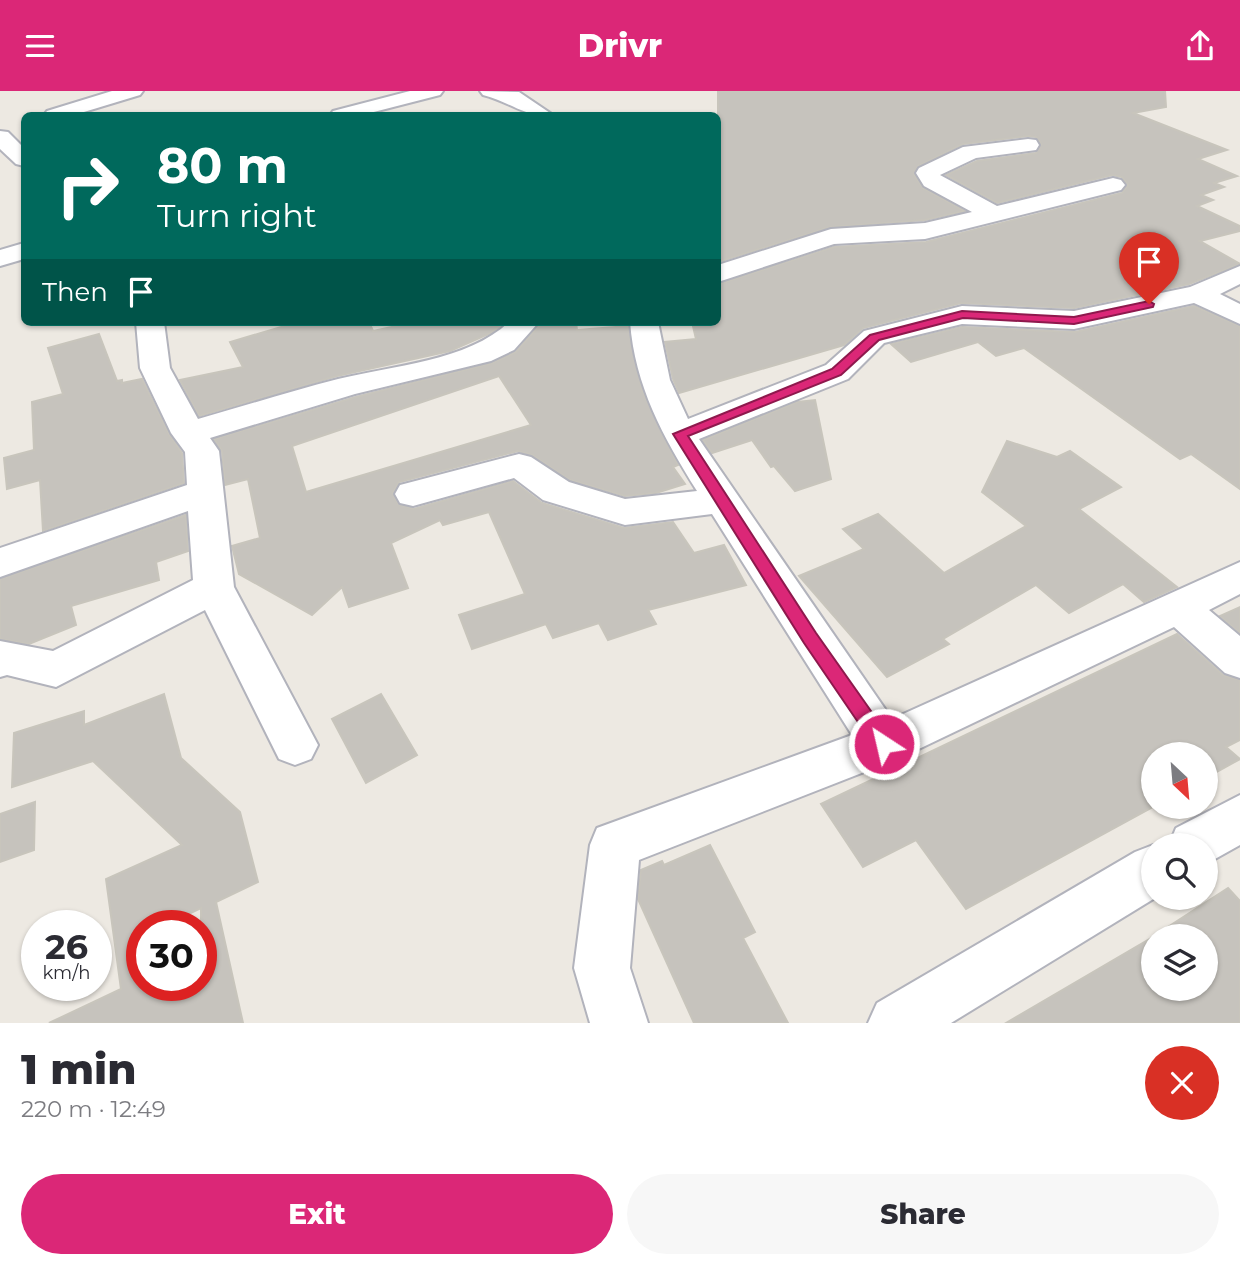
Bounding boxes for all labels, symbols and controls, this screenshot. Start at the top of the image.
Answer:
text: Drivr [578,26,662,65]
icon: menu [21,27,59,65]
icon: share [1181,27,1219,65]
text: 80 m [157,136,288,195]
icon: right [42,140,133,231]
text: Turn right [157,196,317,235]
pin [1119,232,1179,304]
icon: arrive [1130,243,1168,281]
icon: arrive [122,273,160,311]
text: Then [42,276,108,308]
position arrow [847,707,921,781]
north arrow [1141,742,1218,819]
map controls [1141,742,1218,1001]
button: search [1141,833,1218,910]
speed limit sign: 30 [126,910,217,1001]
button: layers [1141,924,1218,1001]
text: 26 [45,925,88,968]
text: km/h [42,962,91,984]
text: 1 min [21,1043,137,1095]
button: close [1145,1046,1219,1120]
text: 220 m · 12:49 [21,1095,166,1123]
button: Exit [21,1174,613,1254]
button: Share [627,1174,1219,1254]

